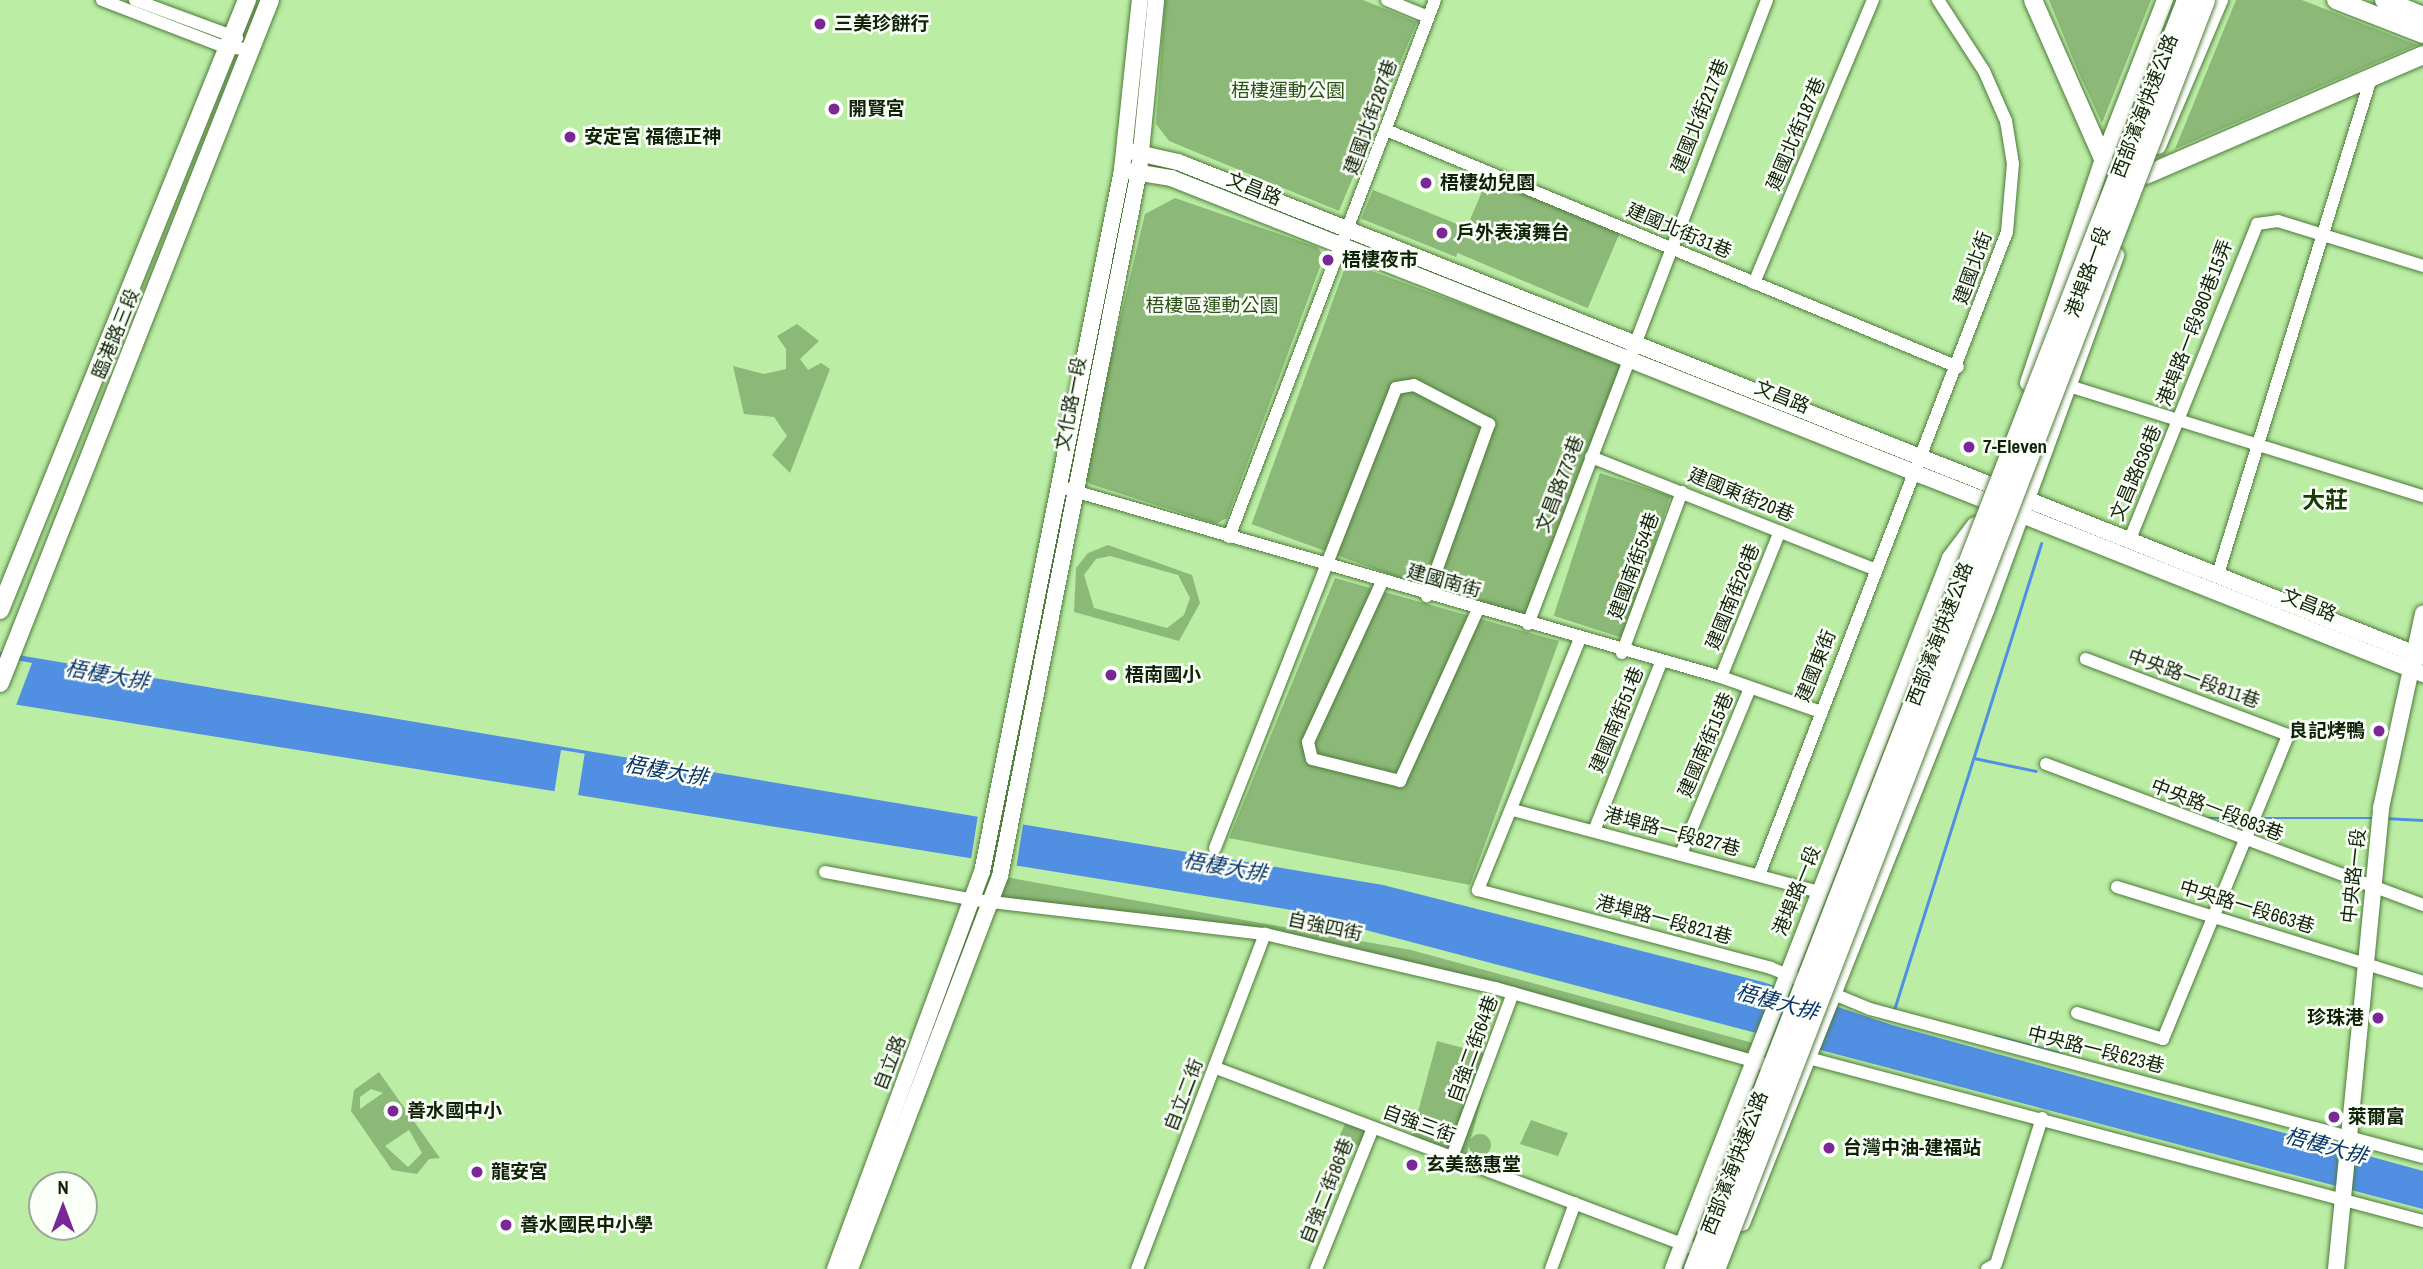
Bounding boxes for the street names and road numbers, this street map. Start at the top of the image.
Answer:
street label: 西部濱海快速公路 [2107,31,2183,181]
street label: 建國北街287巷 [1340,56,1402,178]
street label: 建國北街217巷 [1667,56,1733,176]
street label: 建國北街187巷 [1762,74,1830,194]
street label: 文昌路 [1223,168,1285,210]
street label: 建國北街31巷 [1623,199,1735,263]
street label: 港埠路一段 [2061,223,2115,321]
street label: 建國北街 [1949,228,1997,308]
street label: 港埠路一段980巷15弄 [2153,237,2237,409]
street label: 臨港路三段 [88,286,144,382]
street label: 文化路一段 [1051,355,1091,453]
street label: 文昌路 [1751,376,1813,418]
street label: 文昌路636巷 [2106,422,2166,524]
street label: 文昌路773巷 [1531,432,1589,536]
street label: 建國東街20巷 [1685,463,1797,527]
street label: 建國南街54巷 [1604,509,1664,623]
street label: 建國南街26巷 [1701,541,1765,653]
street label: 西部濱海快速公路 [1902,559,1978,709]
street label: 建國南街 [1404,560,1484,602]
street label: 文昌路 [2278,584,2340,626]
street label: 建國東街 [1791,626,1841,706]
street label: 中央路一段811巷 [2125,645,2263,713]
street label: 建國南街51巷 [1585,664,1649,776]
street label: 建國南街15巷 [1674,689,1738,801]
street label: 中央路一段683巷 [2148,774,2286,846]
street label: 港埠路一段827巷 [1601,803,1743,861]
street label: 中央路一段 [2338,828,2370,924]
street label: 港埠路一段 [1769,843,1825,939]
street label: 中央路一段663巷 [2177,876,2317,938]
street label: 港埠路一段821巷 [1593,891,1735,949]
street label: 自強四街 [1285,908,1365,946]
street label: 自強二街64巷 [1443,992,1503,1106]
street label: 中央路一段623巷 [2025,1022,2167,1078]
street label: 自立路 [869,1032,911,1094]
street label: 自立二街 [1160,1055,1208,1135]
street label: 西部濱海快速公路 [1697,1088,1773,1238]
street label: 自強三街 [1379,1100,1459,1148]
street label: 自強二街86巷 [1295,1135,1359,1247]

